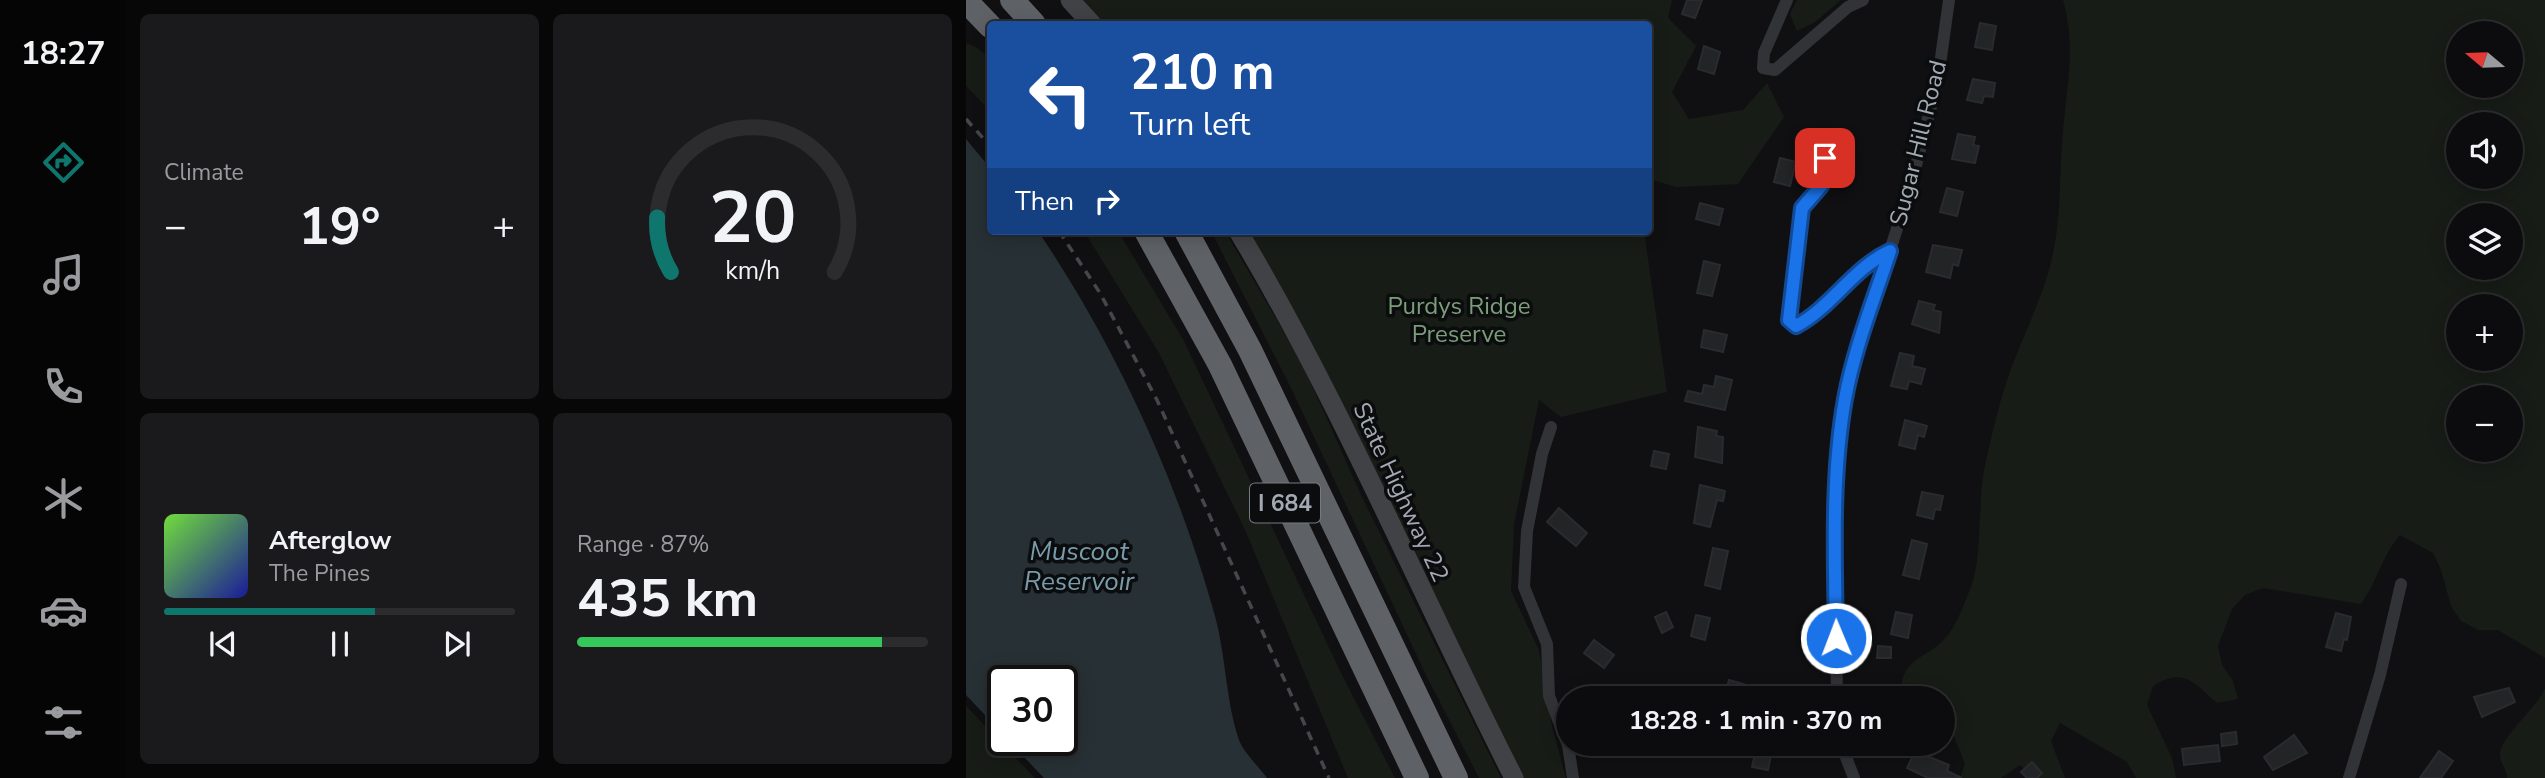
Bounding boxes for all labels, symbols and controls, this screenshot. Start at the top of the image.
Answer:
north arrow [2446,21,2524,98]
map controls [2446,21,2523,462]
text: 18:27 [21,32,105,75]
text: 210 m [1130,39,1274,106]
icon: left [1015,49,1106,140]
street label: Sugar Hill Road [1882,57,1954,229]
text: Turn left [1130,103,1250,146]
button: sound [2446,112,2523,189]
pin [1795,128,1855,188]
icon: directions [39,138,88,187]
icon: arrive [1806,139,1844,177]
text: Climate [164,157,244,188]
text: 20 [709,169,796,269]
icon: right [1088,182,1126,220]
text: Then [1015,184,1074,219]
text: 19° [298,191,381,262]
text: − [164,201,187,252]
text: + [492,201,515,252]
button: layers [2446,203,2523,280]
icon: music [39,250,88,299]
text: km/h [725,254,780,288]
park label: Purdys Ridge Preserve [1387,290,1531,350]
button: + [2446,294,2523,371]
icon: phone [39,362,88,411]
button: − [2446,385,2523,462]
street label: State Highway 22 [1345,397,1457,587]
icon: climate [39,474,88,523]
road number: I 684 [1250,484,1320,523]
text: Afterglow [269,523,392,558]
text: Range · 87% [577,529,709,560]
water label: Muscoot Reservoir [1024,534,1135,599]
text: The Pines [269,558,370,589]
text: 435 km [577,563,758,634]
icon: car [39,586,88,635]
position arrow [1799,601,1873,675]
icon: previous [204,625,242,663]
icon: pause [321,625,359,663]
icon: next [438,625,476,663]
speed limit sign: 30 [987,665,1078,756]
icon: filters [39,698,88,747]
text: 18:28 · 1 min · 370 m [1629,703,1882,738]

